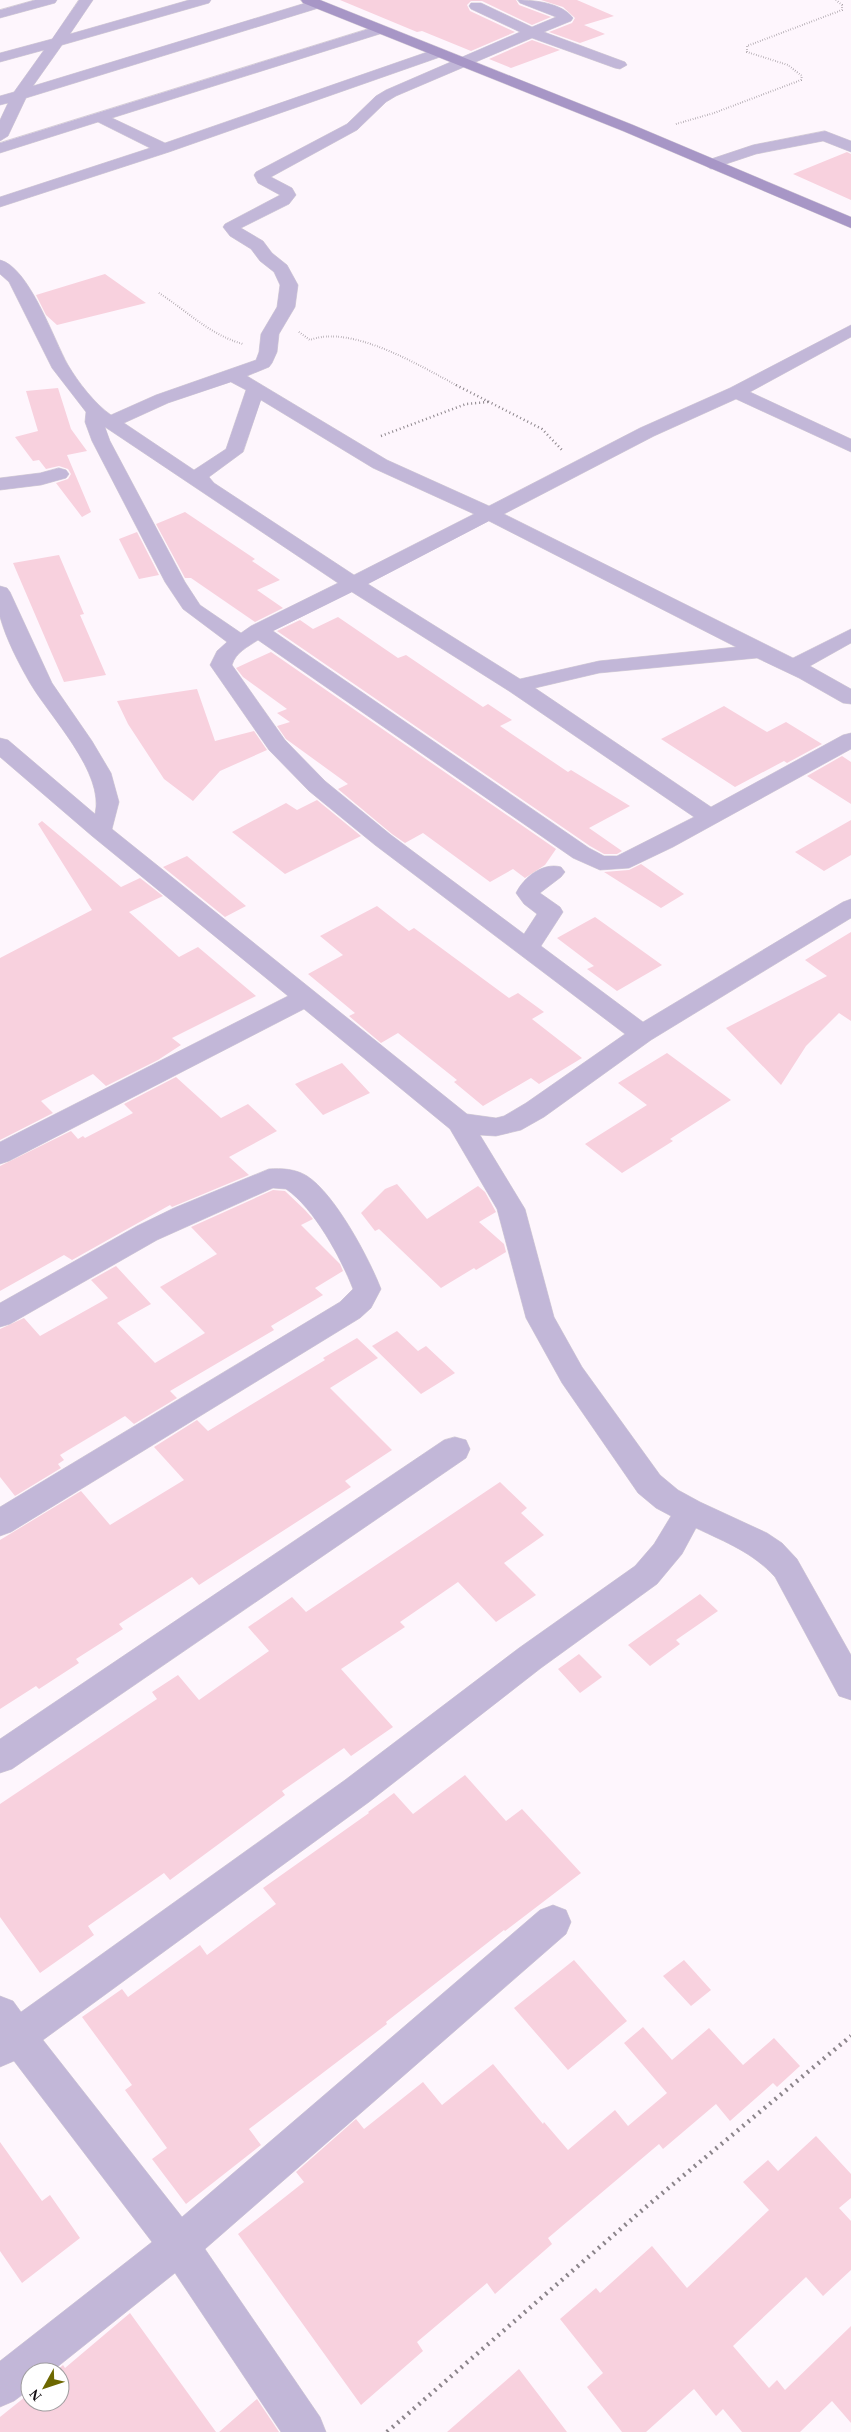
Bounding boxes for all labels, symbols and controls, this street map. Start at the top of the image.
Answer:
north arrow [20,2362,70,2412]
text: N [26,2386,44,2404]

